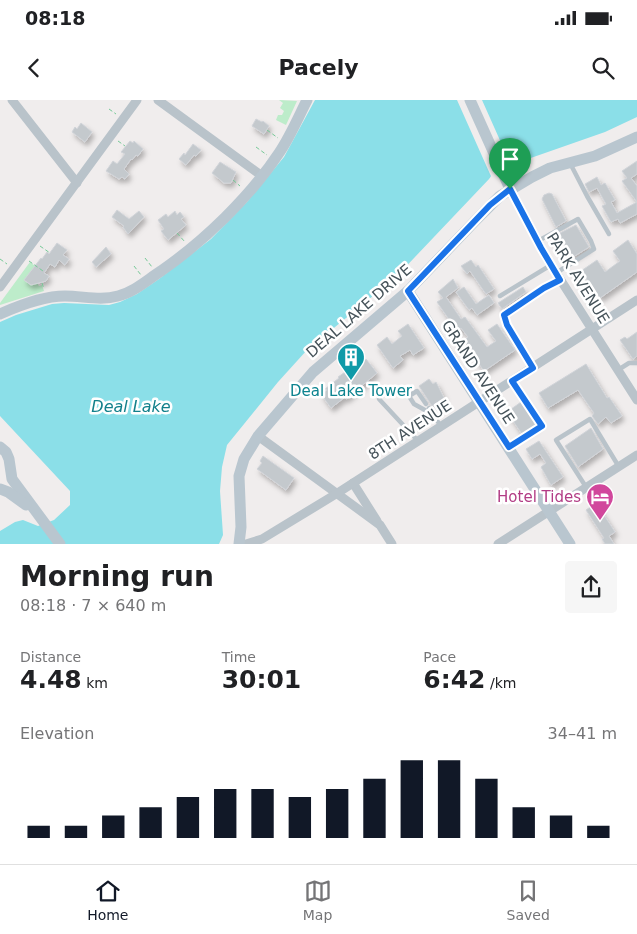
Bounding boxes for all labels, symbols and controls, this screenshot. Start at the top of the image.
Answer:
text: 08:18 [25,7,85,29]
icon: back [20,54,48,82]
icon: search [589,54,617,82]
text: Pacely [278,55,359,80]
pin [489,138,531,189]
icon: arrive [496,145,524,173]
street label: PARK AVENUE [543,229,613,327]
street label: DEAL LAKE DRIVE [303,260,415,362]
street label: GRAND AVENUE [438,317,518,427]
building icon: Deal Lake Tower [336,342,366,381]
place label: Deal Lake Tower [290,382,413,400]
street label: 8TH AVENUE [365,396,455,464]
water label: Deal Lake [91,397,171,416]
hotel icon: Hotel Tides [585,482,615,521]
place label: Hotel Tides [497,488,581,506]
text: Morning run [20,560,214,593]
button: share [565,561,617,613]
text: 08:18 · 7 × 640 m [20,596,166,615]
text: Distance [20,649,81,665]
text: Time [222,649,256,665]
text: Pace [423,649,456,665]
text: 4.48 [20,665,82,694]
text: 30:01 [222,665,301,694]
text: 6:42 [423,665,486,694]
text: km [82,675,108,691]
text: /km [486,675,516,691]
text: Elevation [20,724,94,743]
text: 34–41 m [548,724,617,743]
tab: Home [87,877,128,923]
tab: Map [303,877,332,923]
tab: Saved [507,877,550,923]

